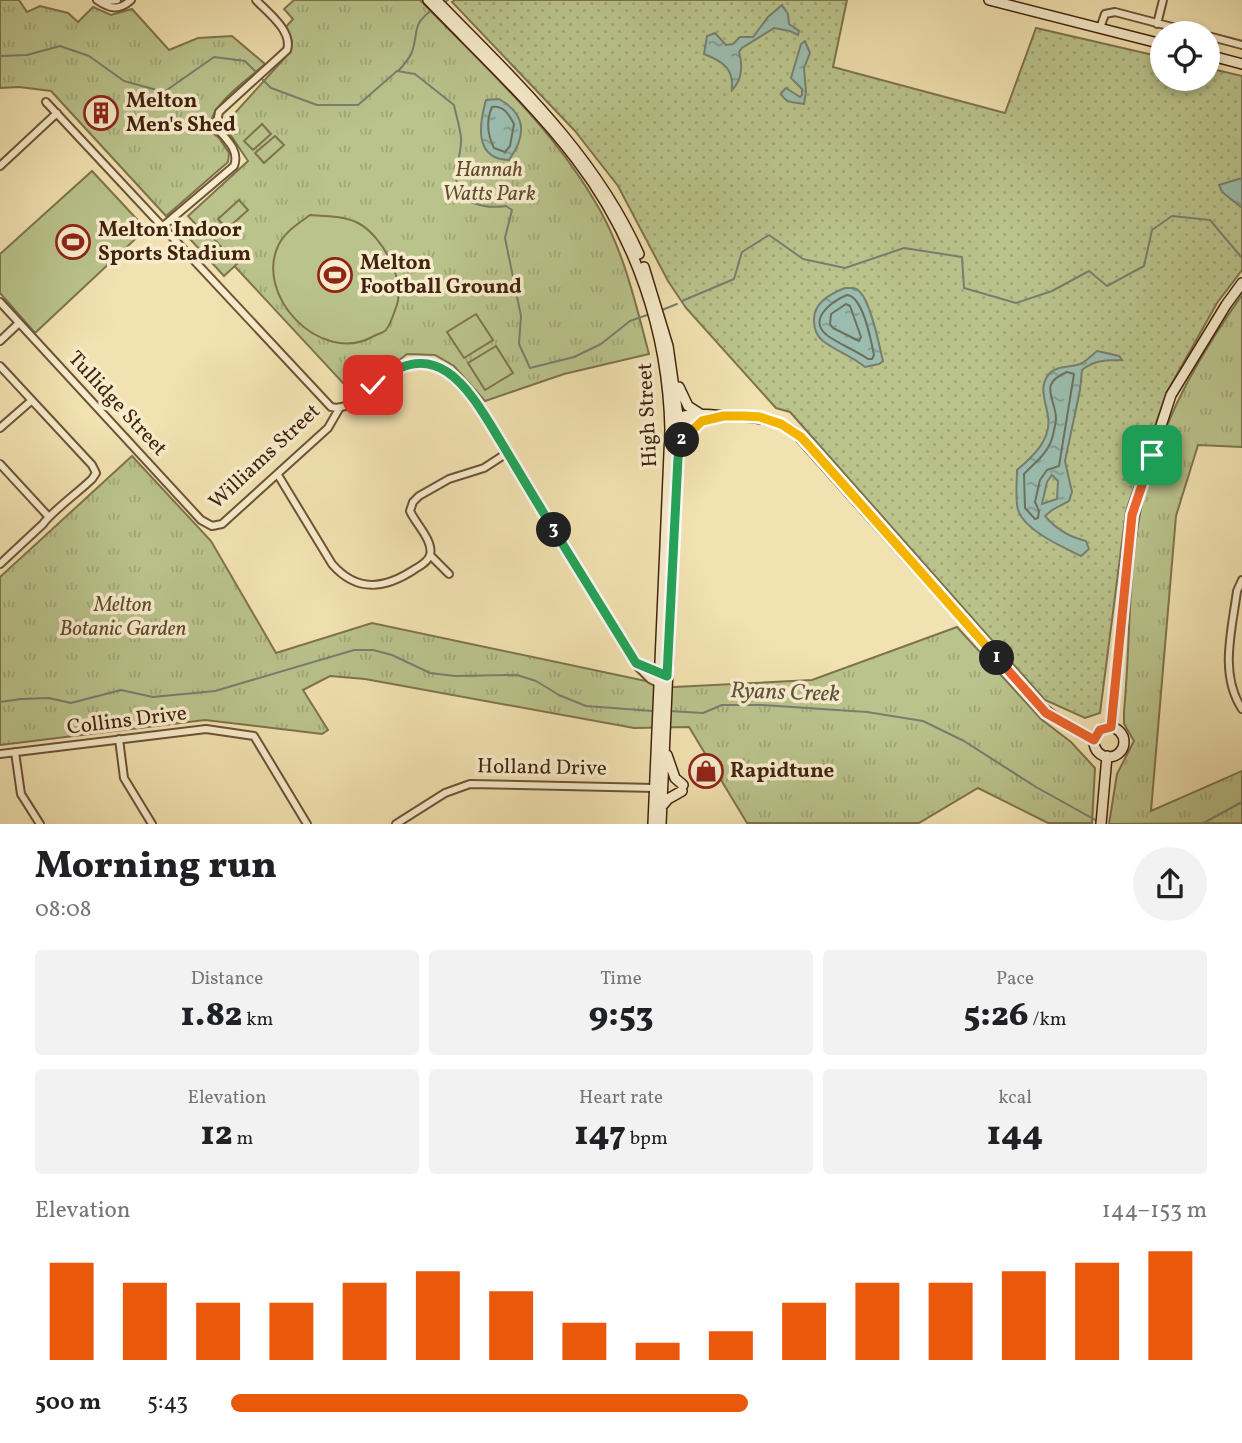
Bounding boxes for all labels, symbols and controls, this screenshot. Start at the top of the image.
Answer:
map controls [1150,21,1220,91]
button: locate [1150,21,1220,91]
place label: Melton Men's Shed [126,87,236,140]
building icon: Melton Men's Shed [82,94,120,132]
park label: Hannah Watts Park [442,156,536,209]
place label: Melton Indoor Sports Stadium [98,216,251,269]
sports icon: Melton Indoor Sports Stadium [54,223,92,261]
place label: Melton Football Ground [360,249,522,302]
sports icon: Melton Football Ground [316,256,354,294]
street label: Tullidge Street [61,345,173,463]
pin [343,355,403,415]
street label: High Street [631,362,665,468]
icon: check [354,366,392,404]
street label: Williams Street [203,398,327,516]
pin: 2 [664,422,700,458]
pin [1122,425,1182,485]
text: 2 [677,426,686,452]
icon: arrive [1133,436,1171,474]
pin: 3 [536,512,572,548]
text: 3 [549,516,558,542]
park label: Melton Botanic Garden [60,591,186,644]
pin: 1 [979,640,1014,676]
text: 1 [993,644,1000,670]
water label: Ryans Creek [730,675,841,711]
street label: Collins Drive [65,699,189,743]
street label: Holland Drive [477,752,607,784]
shop icon: Rapidtune [687,752,725,790]
place label: Rapidtune [730,757,834,786]
text: Morning run [35,841,277,894]
button: share [1133,847,1207,921]
text: 08:08 [35,894,91,926]
text: Distance [191,966,263,992]
text: Time [600,966,642,992]
text: Pace [996,966,1034,992]
text: 1.82 [181,992,242,1040]
text: 9:53 [588,992,654,1040]
text: 5:26 [963,992,1029,1040]
text: km [242,1007,273,1033]
text: /km [1029,1007,1067,1033]
text: Elevation [188,1085,266,1111]
text: Heart rate [579,1085,663,1111]
text: kcal [998,1085,1032,1111]
text: 12 [201,1111,233,1159]
text: 147 [574,1111,626,1159]
text: 144 [987,1111,1043,1159]
text: m [233,1126,253,1152]
text: bpm [626,1126,668,1152]
text: Elevation [35,1195,131,1227]
text: 144–153 m [1102,1195,1207,1227]
text: 500 m [35,1387,101,1419]
text: 5:43 [147,1387,188,1419]

